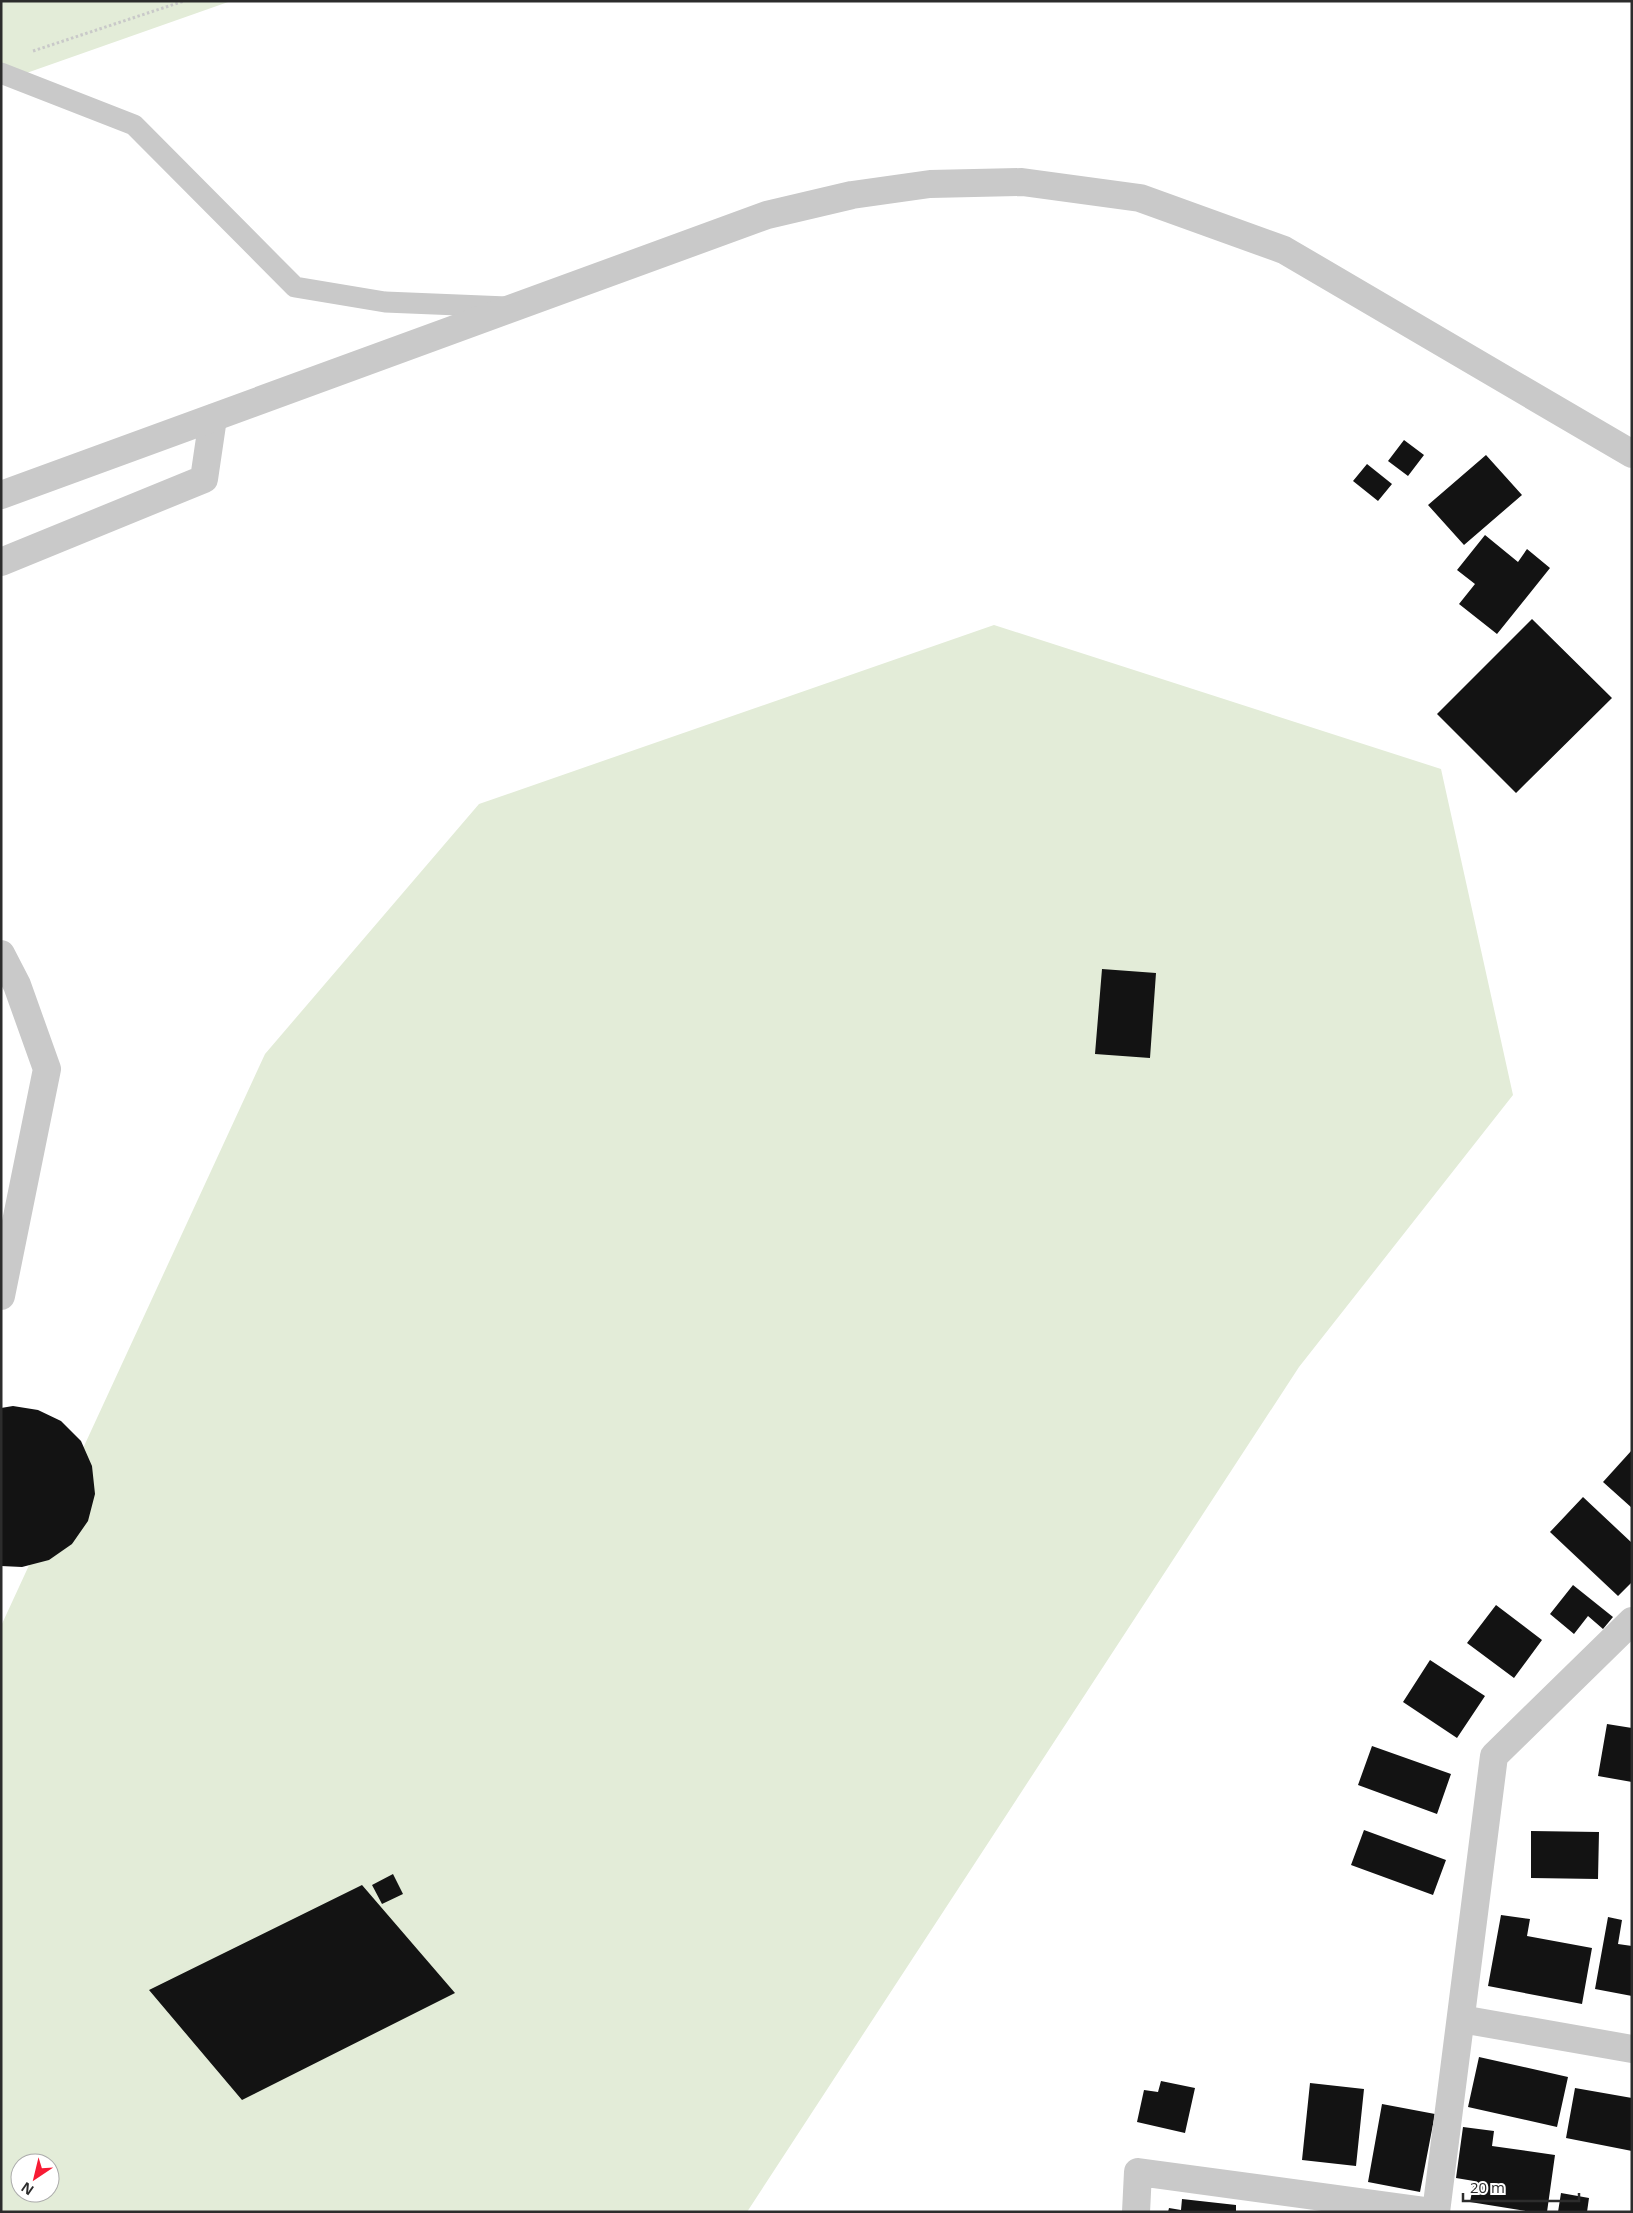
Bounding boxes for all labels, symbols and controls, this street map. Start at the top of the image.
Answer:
north arrow [10,2153,60,2203]
scale bar [1463,2170,1579,2202]
text: 20 m [1470,2177,1505,2197]
text: N [17,2178,37,2200]

